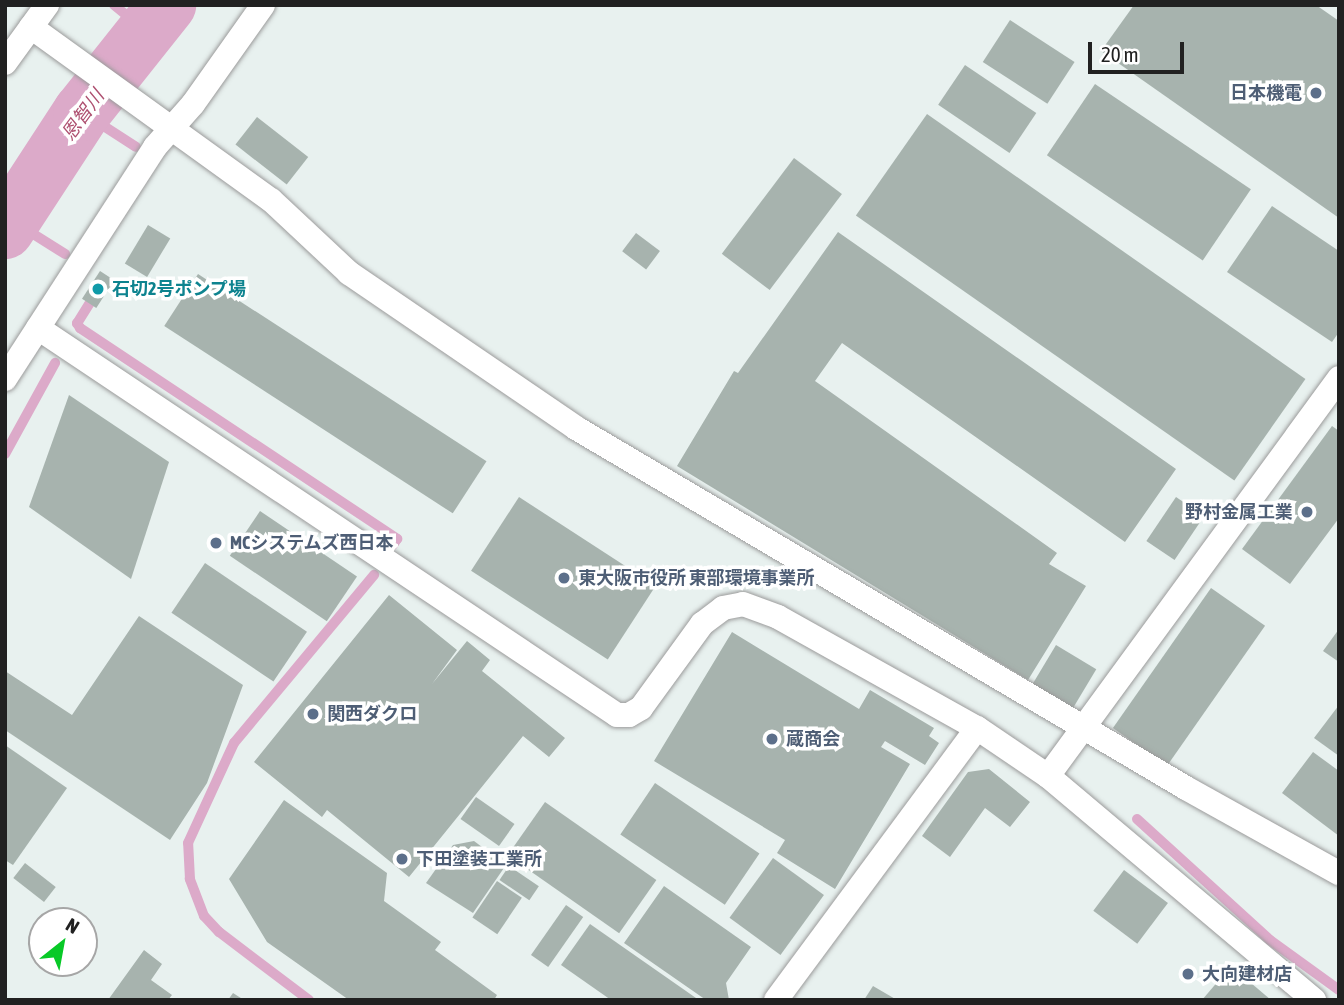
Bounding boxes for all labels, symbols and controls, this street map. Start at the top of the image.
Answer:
scale bar [1092,28,1188,72]
text: 20 m [1101,42,1139,66]
place label: 日本機電 [1230,82,1302,104]
water label: 恩智川 [57,85,109,145]
marker: 日本機電 [1308,85,1324,101]
place label: 石切2号ポンプ場 [112,278,246,300]
marker: 石切2号ポンプ場 [90,281,106,297]
place label: 野村金属工業 [1185,501,1293,523]
marker: 野村金属工業 [1299,504,1315,520]
place label: MCシステムズ西日本 [230,532,394,554]
marker: MCシステムズ西日本 [208,535,224,551]
place label: 東大阪市役所 東部環境事業所 [578,567,814,589]
marker: 東大阪市役所 東部環境事業所 [556,570,572,586]
place label: 関西ダクロ [327,703,417,725]
marker: 関西ダクロ [305,706,321,722]
place label: 蔵商会 [786,728,840,750]
marker: 蔵商会 [764,731,780,747]
place label: 下田塗装工業所 [416,848,542,870]
marker: 下田塗装工業所 [394,851,410,867]
north arrow [28,907,98,977]
text: N [62,913,83,938]
place label: 大向建材店 [1202,963,1292,985]
marker: 大向建材店 [1180,966,1196,982]

